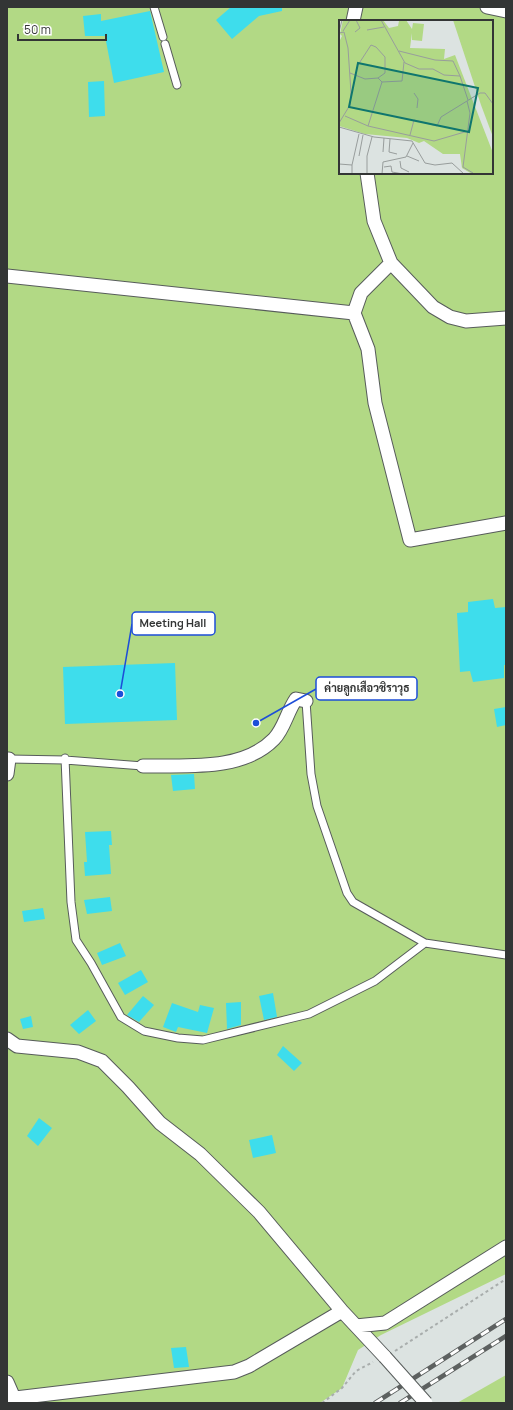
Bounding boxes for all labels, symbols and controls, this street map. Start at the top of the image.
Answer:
scale bar [18,16,106,42]
inset map [339,20,493,174]
text: 50 m [24,21,51,38]
callout: Meeting Hall [132,612,215,635]
text: Meeting Hall [140,615,206,630]
callout: ค่ายลูกเสือวชิราวุธ [316,677,417,700]
text: ค่ายลูกเสือวชิราวุธ [324,680,410,696]

